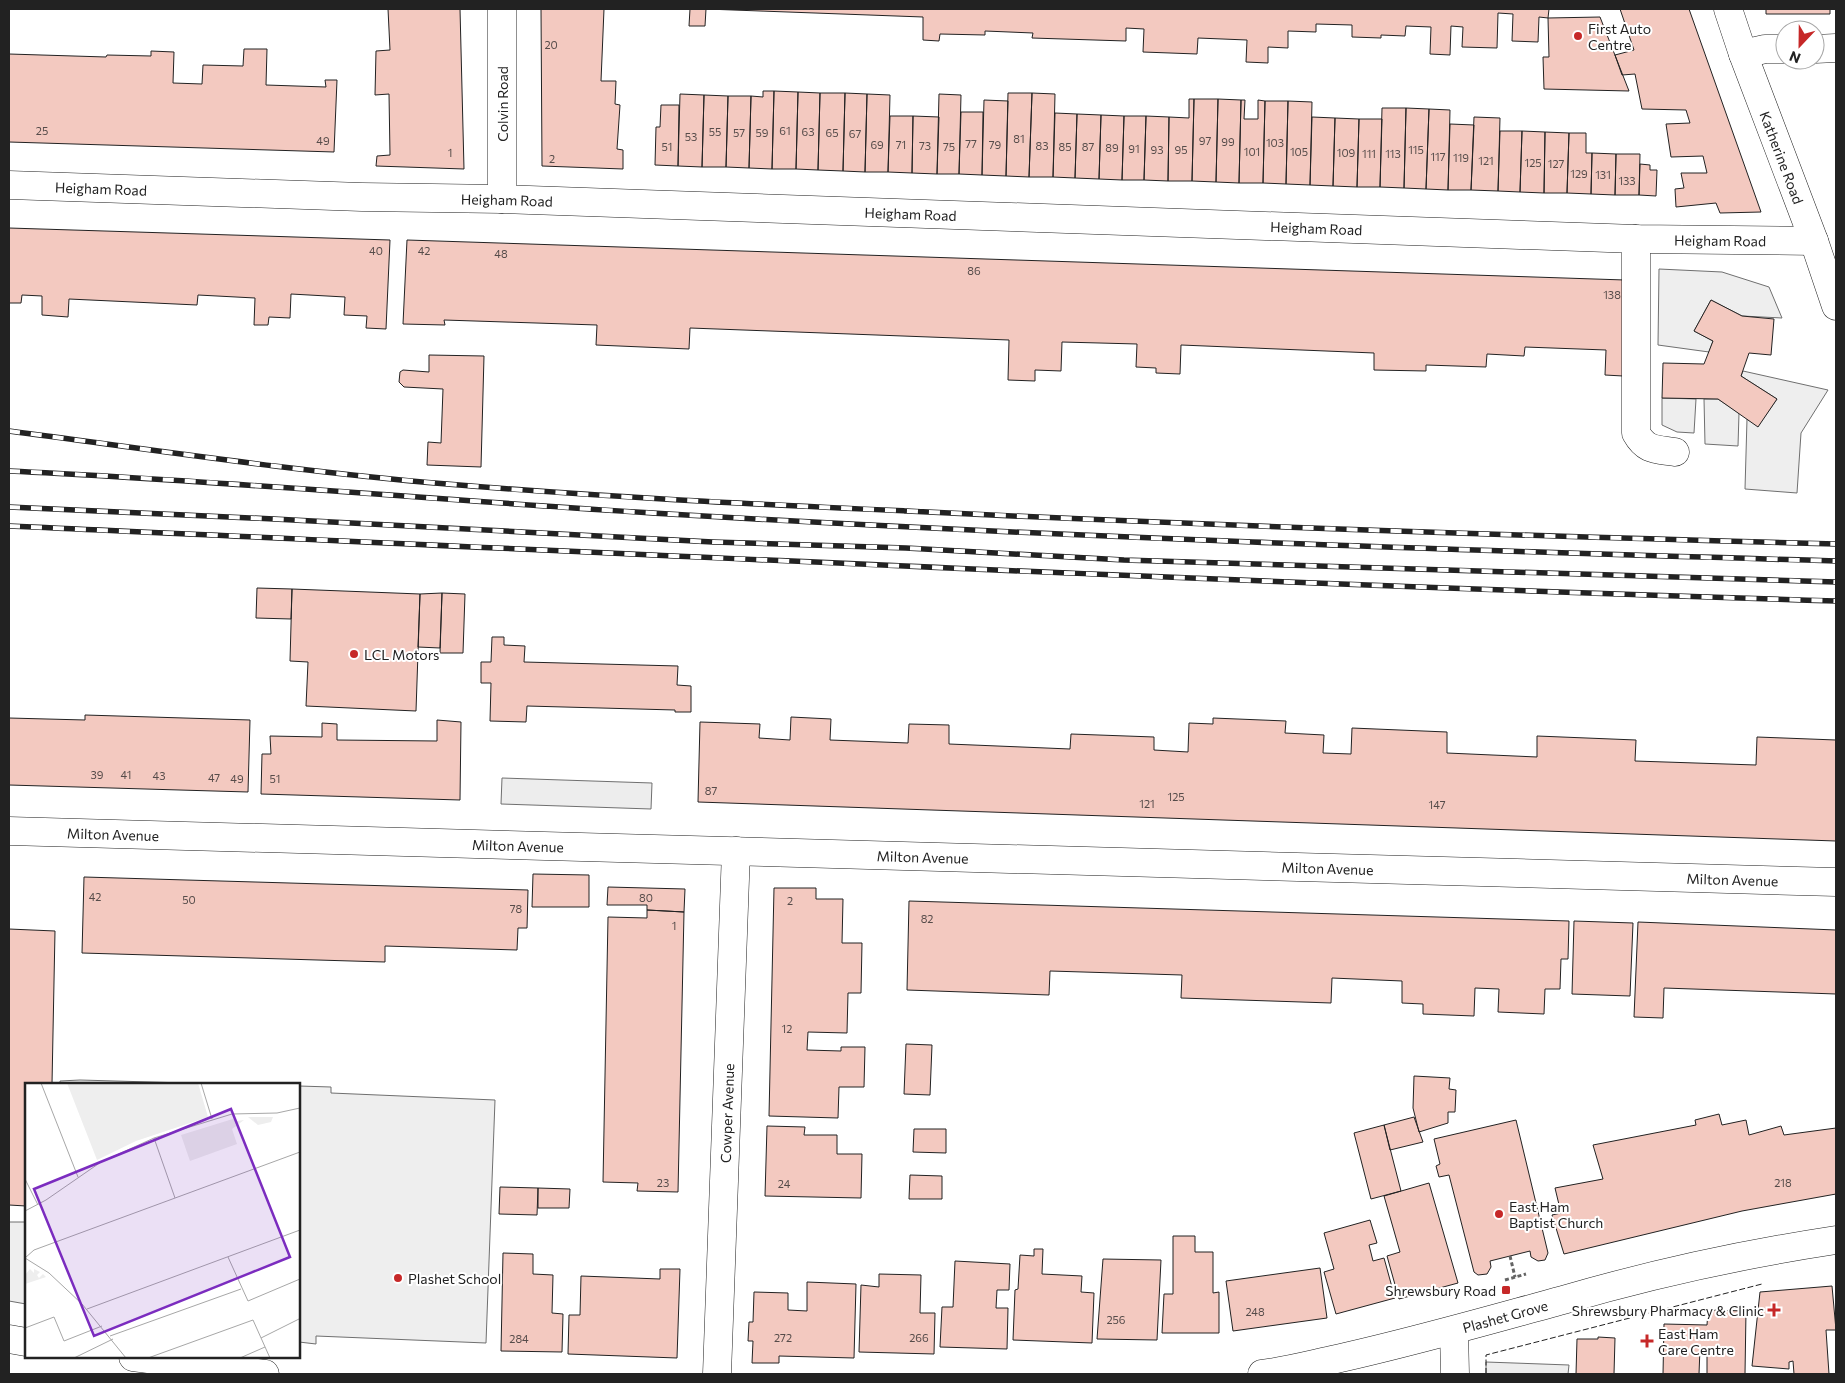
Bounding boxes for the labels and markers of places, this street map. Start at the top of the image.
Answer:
place label: First Auto Centre [1588,20,1651,53]
marker: First Auto Centre [1572,30,1584,42]
place label: LCL Motors [364,646,439,663]
marker: LCL Motors [348,648,360,660]
place label: East Ham Baptist Church [1509,1198,1603,1231]
marker: East Ham Baptist Church [1493,1208,1505,1220]
place label: Plashet School [408,1270,501,1287]
marker: Plashet School [392,1272,404,1284]
place label: Shrewsbury Road [1385,1282,1496,1299]
marker: Shrewsbury Road [1500,1284,1512,1296]
place label: Shrewsbury Pharmacy & Clinic [1572,1302,1764,1319]
marker: Shrewsbury Pharmacy & Clinic [1768,1304,1780,1316]
place label: East Ham Care Centre [1658,1325,1734,1358]
marker: East Ham Care Centre [1640,1334,1654,1348]

